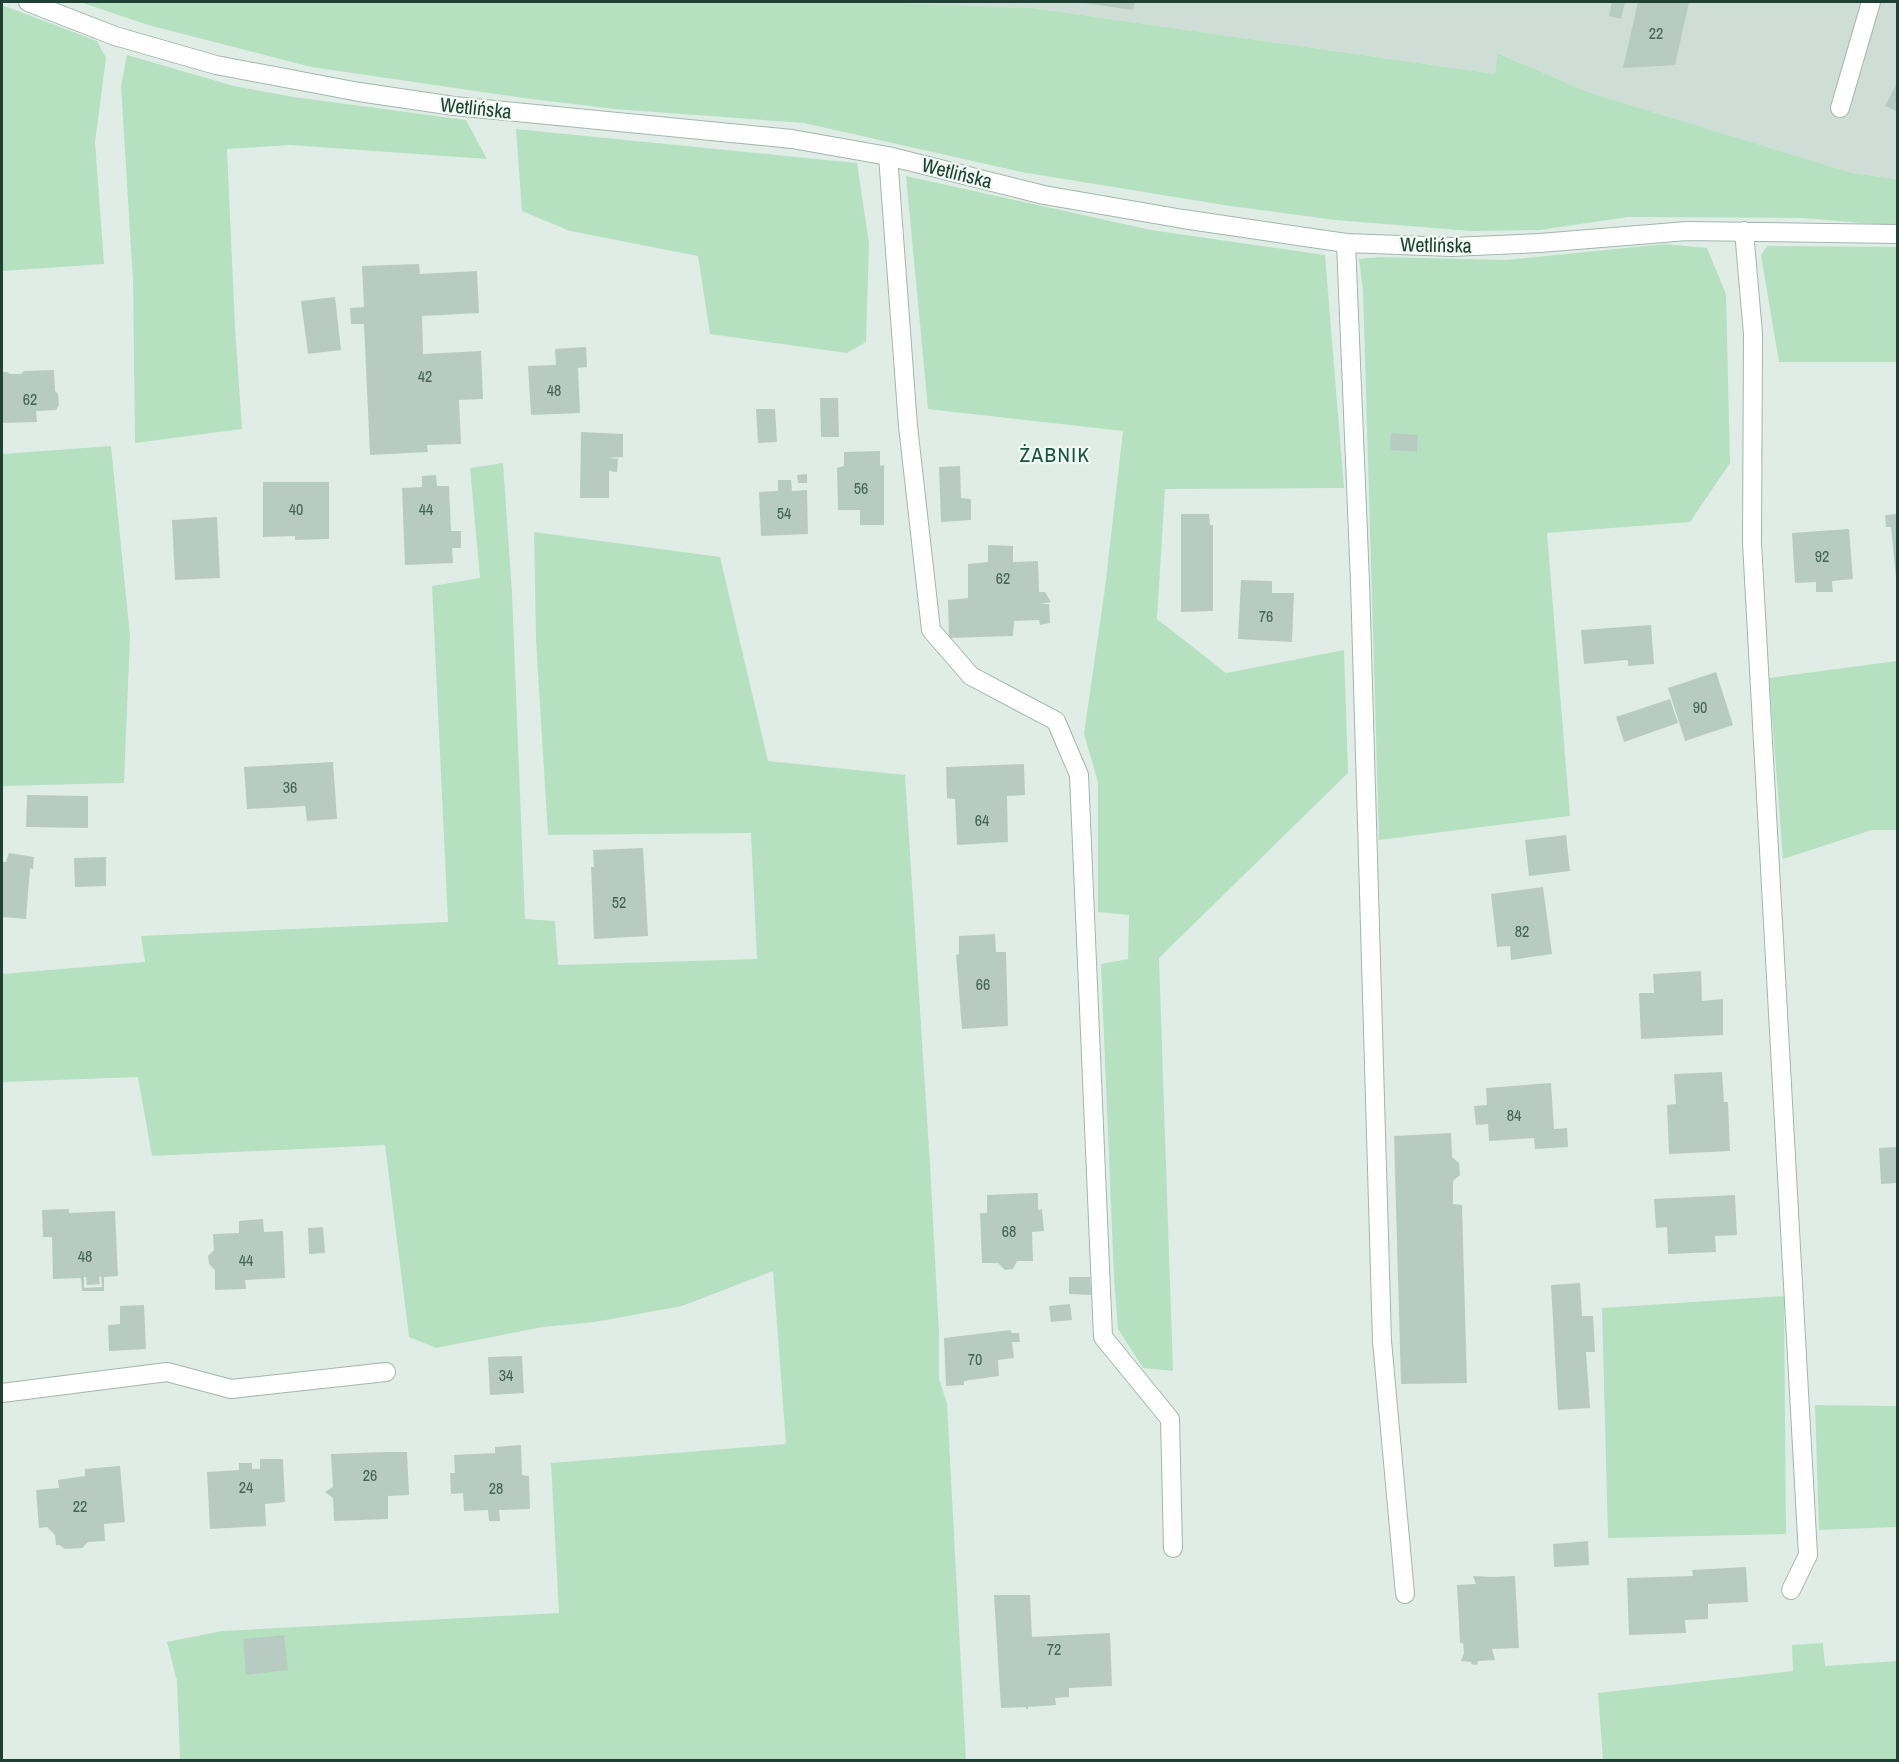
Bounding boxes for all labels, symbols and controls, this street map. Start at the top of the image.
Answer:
house number: 22 [1649,22,1663,44]
street label: Wetlińska [439,90,513,125]
street label: Wetlińska [919,151,995,194]
street label: Wetlińska [1400,230,1472,259]
house number: 42 [418,365,432,387]
house number: 48 [547,379,561,401]
house number: 62 [23,388,37,410]
district label: ŻABNIK [1019,440,1091,469]
house number: 56 [854,477,868,499]
house number: 40 [289,498,303,520]
house number: 44 [419,498,433,520]
house number: 54 [777,502,791,524]
house number: 92 [1815,545,1829,567]
house number: 62 [996,567,1010,589]
house number: 76 [1259,605,1273,627]
house number: 90 [1693,696,1707,718]
house number: 36 [283,776,297,798]
house number: 64 [975,809,989,831]
house number: 52 [612,891,626,913]
house number: 82 [1515,920,1529,942]
house number: 66 [976,973,990,995]
house number: 84 [1507,1104,1521,1126]
house number: 68 [1002,1220,1016,1242]
house number: 48 [78,1245,92,1267]
house number: 44 [239,1249,253,1271]
house number: 70 [968,1348,982,1370]
house number: 34 [499,1364,513,1386]
house number: 26 [363,1464,377,1486]
house number: 24 [239,1476,253,1498]
house number: 28 [489,1477,503,1499]
house number: 22 [73,1495,87,1517]
house number: 72 [1047,1638,1061,1660]

